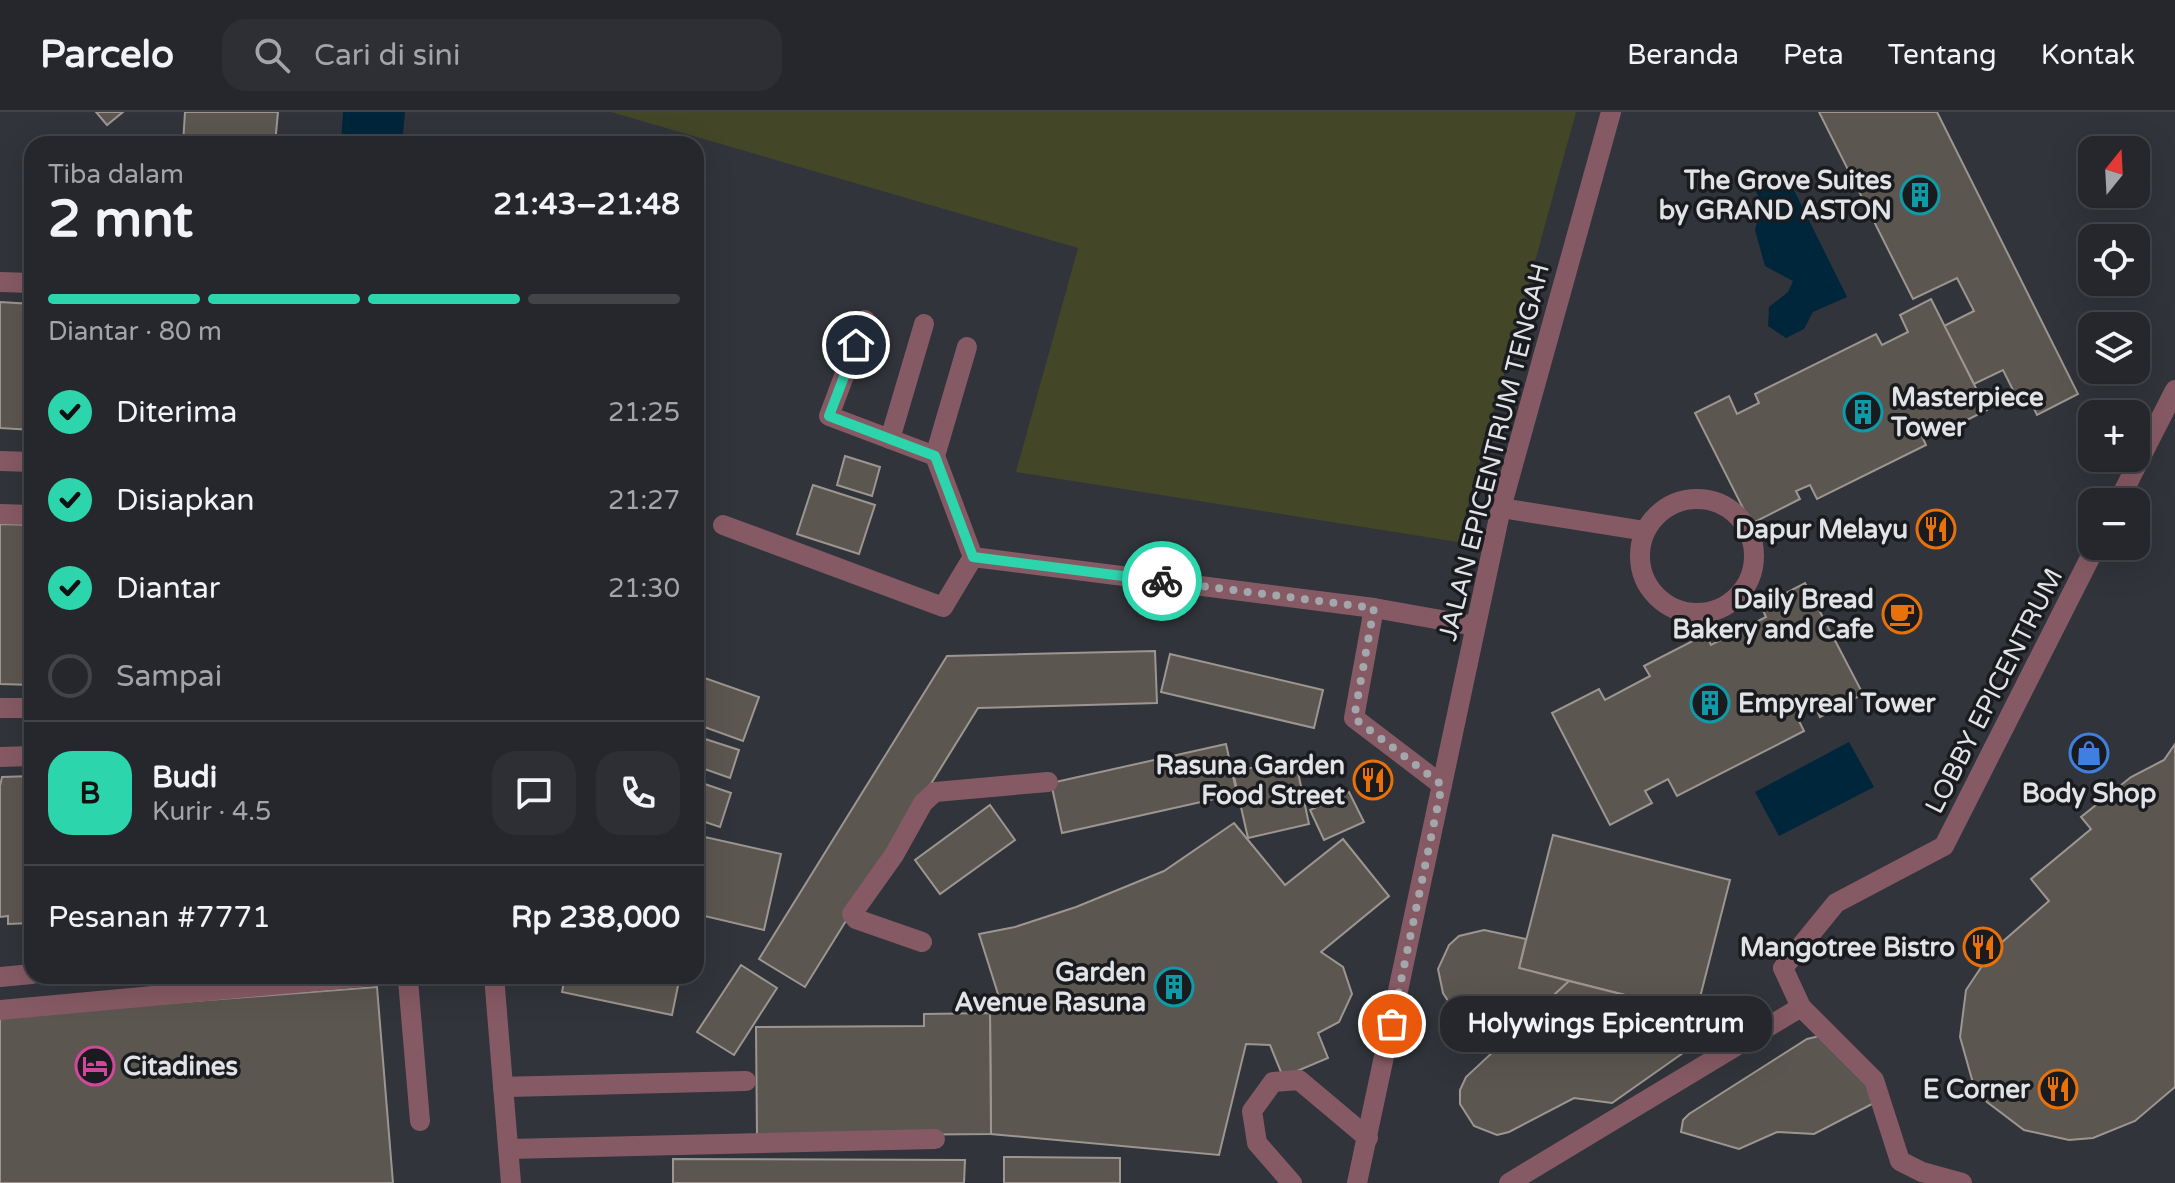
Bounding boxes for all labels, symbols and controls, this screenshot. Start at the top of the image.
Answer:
search box [222,19,782,91]
text: Parcelo [40,32,174,78]
icon: search [250,33,294,77]
text: Cari di sini [314,37,460,74]
text: Beranda [1627,38,1739,72]
text: Peta [1783,38,1844,72]
text: Tentang [1888,38,1997,72]
text: Kontak [2041,38,2135,72]
north arrow [2078,136,2150,208]
map controls [2078,136,2150,560]
text: Tiba dalam [48,159,184,190]
place label: The Grove Suites by GRAND ASTON [1659,165,1892,226]
building icon: The Grove Suites by GRAND ASTON [1899,174,1941,216]
text: 21:43–21:48 [493,186,680,223]
text: 2 mnt [48,188,193,251]
button: locate [2078,224,2150,296]
street label: JALAN EPICENTRUM TENGAH [1432,260,1556,644]
pin [822,311,890,379]
button: layers [2078,312,2150,384]
text: Diantar · 80 m [48,316,222,347]
icon: home [834,323,878,367]
place label: Masterpiece Tower [1890,382,2044,443]
icon: check [48,390,92,434]
building icon: Masterpiece Tower [1842,391,1884,433]
text: Diterima [116,394,237,431]
text: 21:25 [608,397,680,428]
button: + [2078,400,2150,472]
icon: check [48,478,92,522]
text: Disiapkan [116,482,255,519]
text: 21:27 [608,485,680,516]
button: − [2078,488,2150,560]
restaurant icon: Dapur Melayu [1915,508,1957,550]
place label: Dapur Melayu [1735,514,1908,545]
courier [1122,541,1202,621]
icon: bike [1140,559,1184,603]
street label: LOBBY EPICENTRUM [1919,563,2069,819]
icon: check [48,566,92,610]
text: Diantar [116,570,220,607]
text: 21:30 [608,573,680,604]
place label: Daily Bread Bakery and Cafe [1672,584,1874,645]
cafe icon: Daily Bread Bakery and Cafe [1881,593,1923,635]
text: Sampai [116,658,222,695]
building icon: Empyreal Tower [1689,682,1731,724]
place label: Empyreal Tower [1738,688,1937,719]
shop icon: Body Shop [2068,732,2110,774]
place label: Rasuna Garden Food Street [1156,750,1345,811]
button: chat [492,751,576,835]
button: phone [596,751,680,835]
text: Budi [152,759,217,796]
restaurant icon: Rasuna Garden Food Street [1352,759,1394,801]
text: B [80,775,100,812]
place label: Body Shop [2022,778,2156,809]
text: Kurir · 4.5 [152,796,271,827]
text: Pesanan #7771 [48,899,271,936]
text: Rp 238,000 [511,899,680,936]
restaurant icon: Mangotree Bistro [1962,926,2004,968]
place label: Mangotree Bistro [1740,932,1955,963]
place label: Garden Avenue Rasuna [954,957,1146,1018]
building icon: Garden Avenue Rasuna [1153,966,1195,1008]
pin [1358,990,1426,1058]
callout: Holywings Epicentrum [1440,996,1772,1052]
icon: bag [1370,1002,1414,1046]
text: Holywings Epicentrum [1468,1008,1744,1039]
hotel icon: Citadines [74,1045,116,1087]
place label: Citadines [123,1051,238,1082]
restaurant icon: E Corner [2037,1068,2079,1110]
place label: E Corner [1923,1074,2031,1105]

